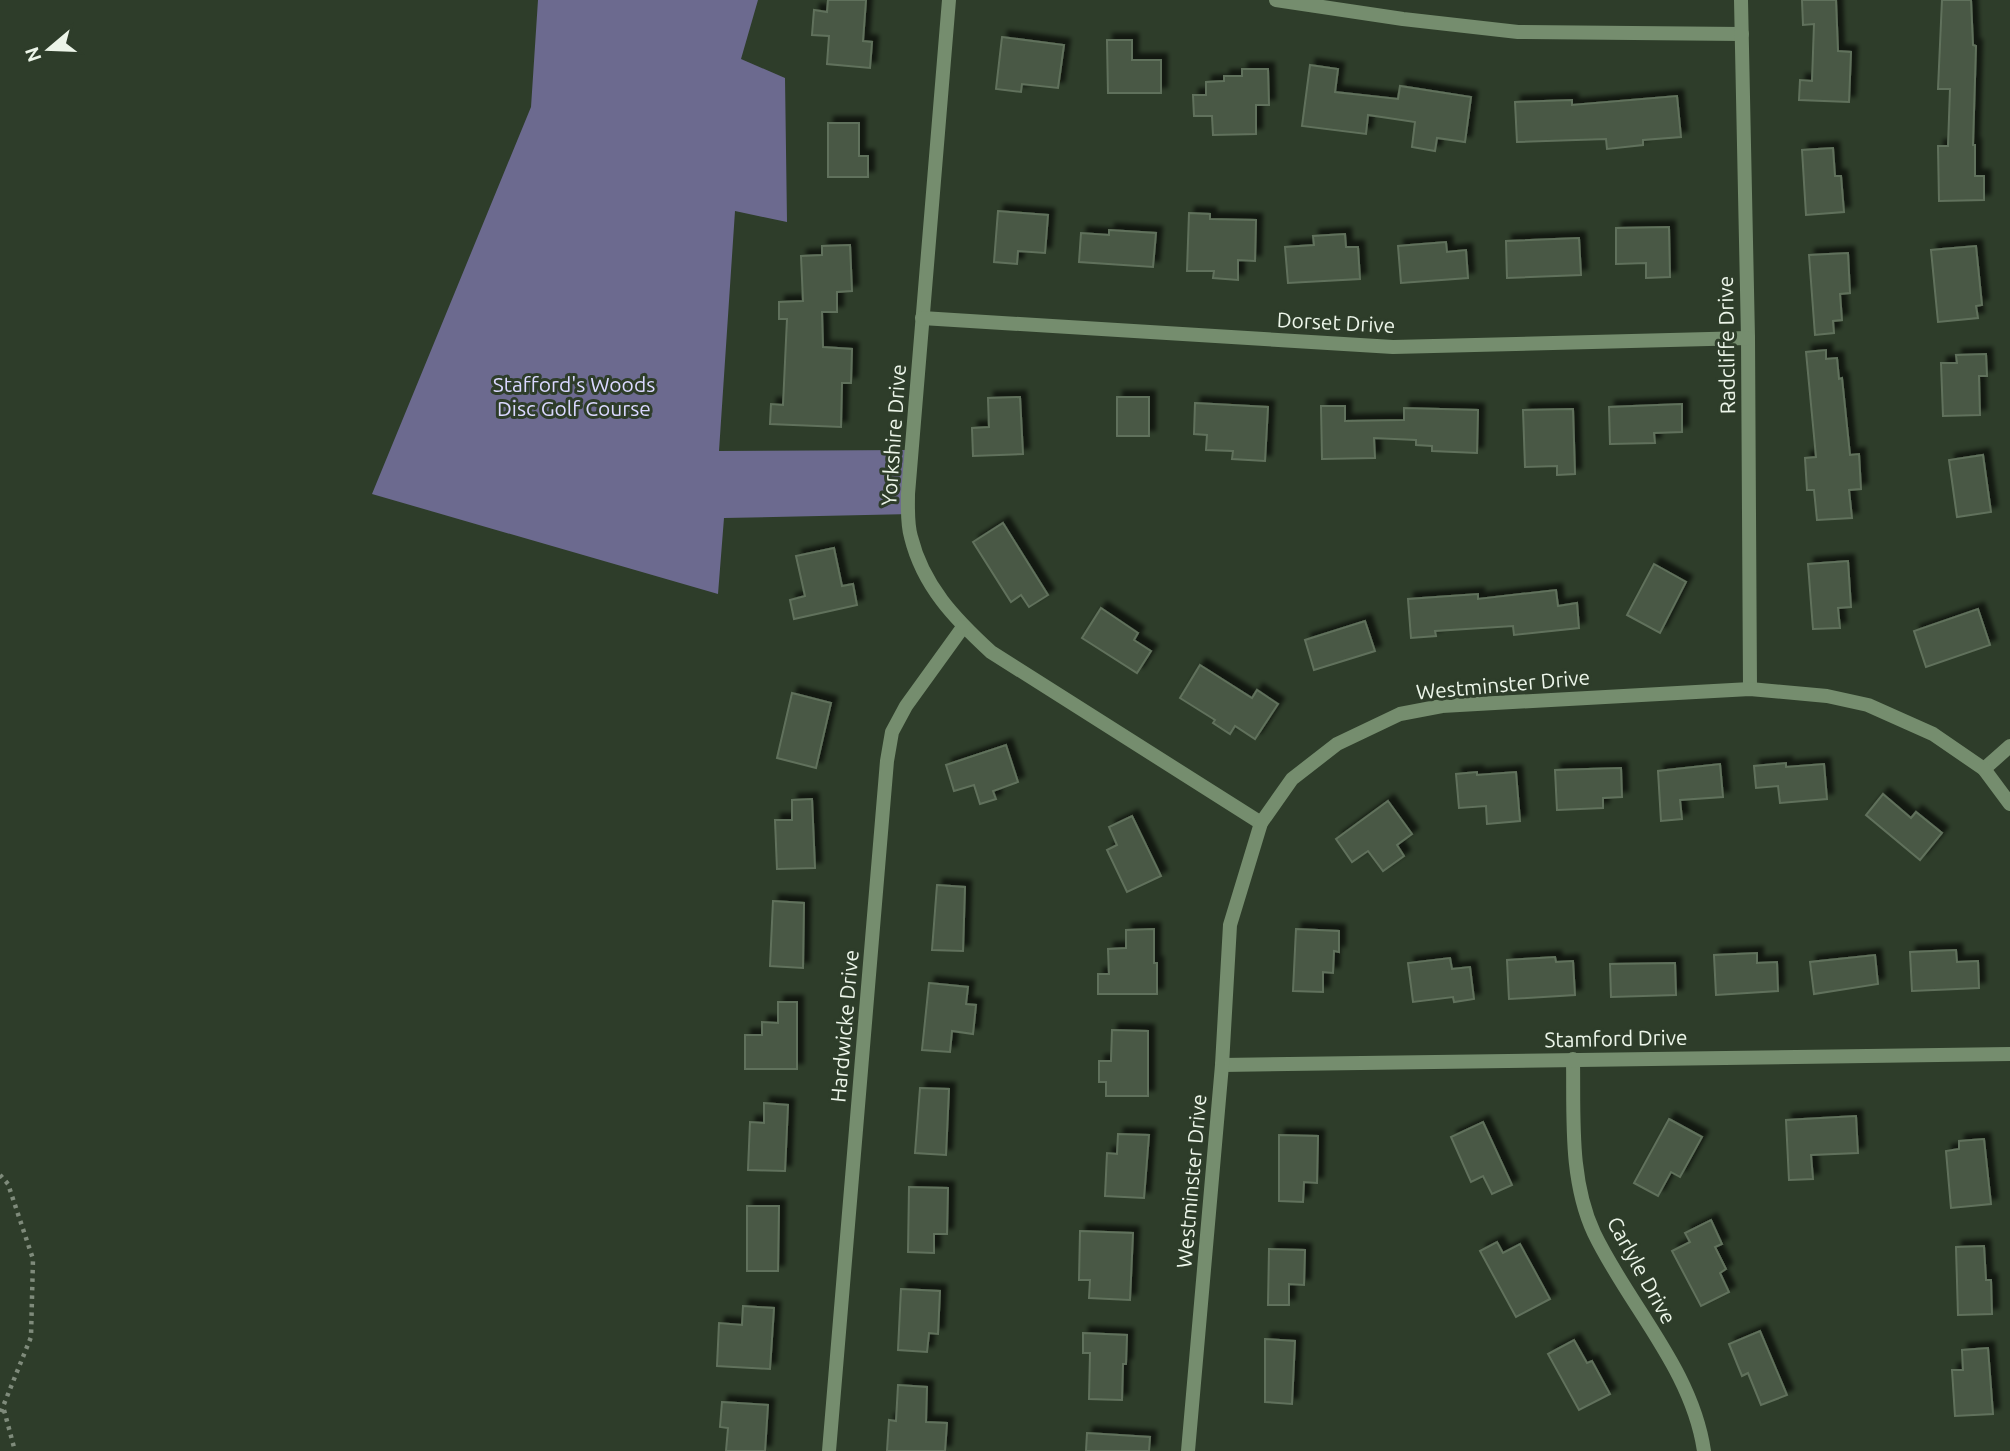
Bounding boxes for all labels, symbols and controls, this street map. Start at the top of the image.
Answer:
north arrow [14,14,84,84]
text: N [20,44,46,65]
street label: Radcliffe Drive [1713,276,1739,414]
street label: Dorset Drive [1276,307,1396,337]
street label: Yorkshire Drive [876,363,910,507]
park label: Stafford's Woods Disc Golf Course [493,372,655,420]
street label: Westminster Drive [1415,664,1591,704]
street label: Hardwicke Drive [825,949,863,1103]
street label: Stamford Drive [1544,1025,1688,1051]
street label: Westminster Drive [1171,1093,1211,1269]
street label: Carlyle Drive [1603,1212,1681,1328]

